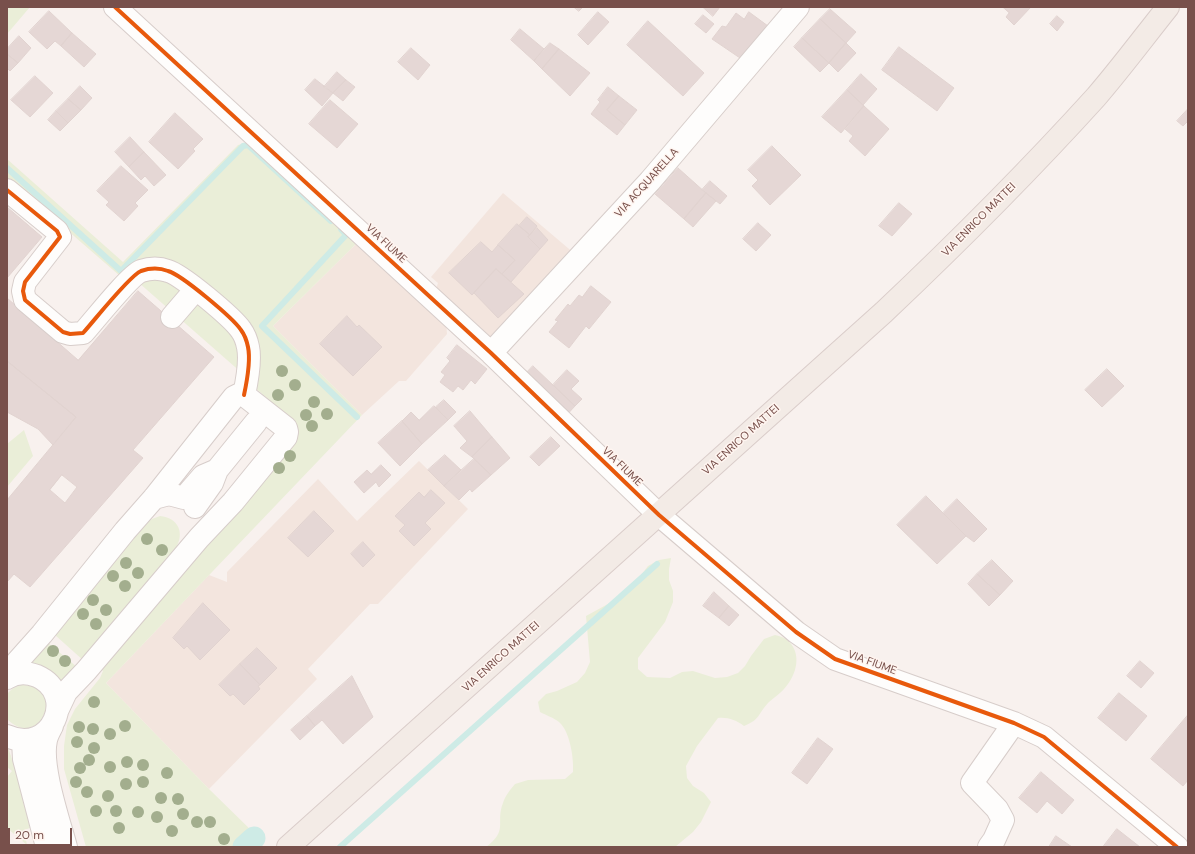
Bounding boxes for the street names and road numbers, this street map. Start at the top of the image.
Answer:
street label: VIA ACQUARELLA [612,145,682,221]
street label: VIA ENRICO MATTEI [939,180,1019,260]
street label: VIA FIUME [363,222,409,266]
street label: VIA ENRICO MATTEI [700,402,782,478]
street label: VIA FIUME [599,444,645,490]
street label: VIA ENRICO MATTEI [460,619,542,695]
street label: VIA FIUME [846,648,898,678]

